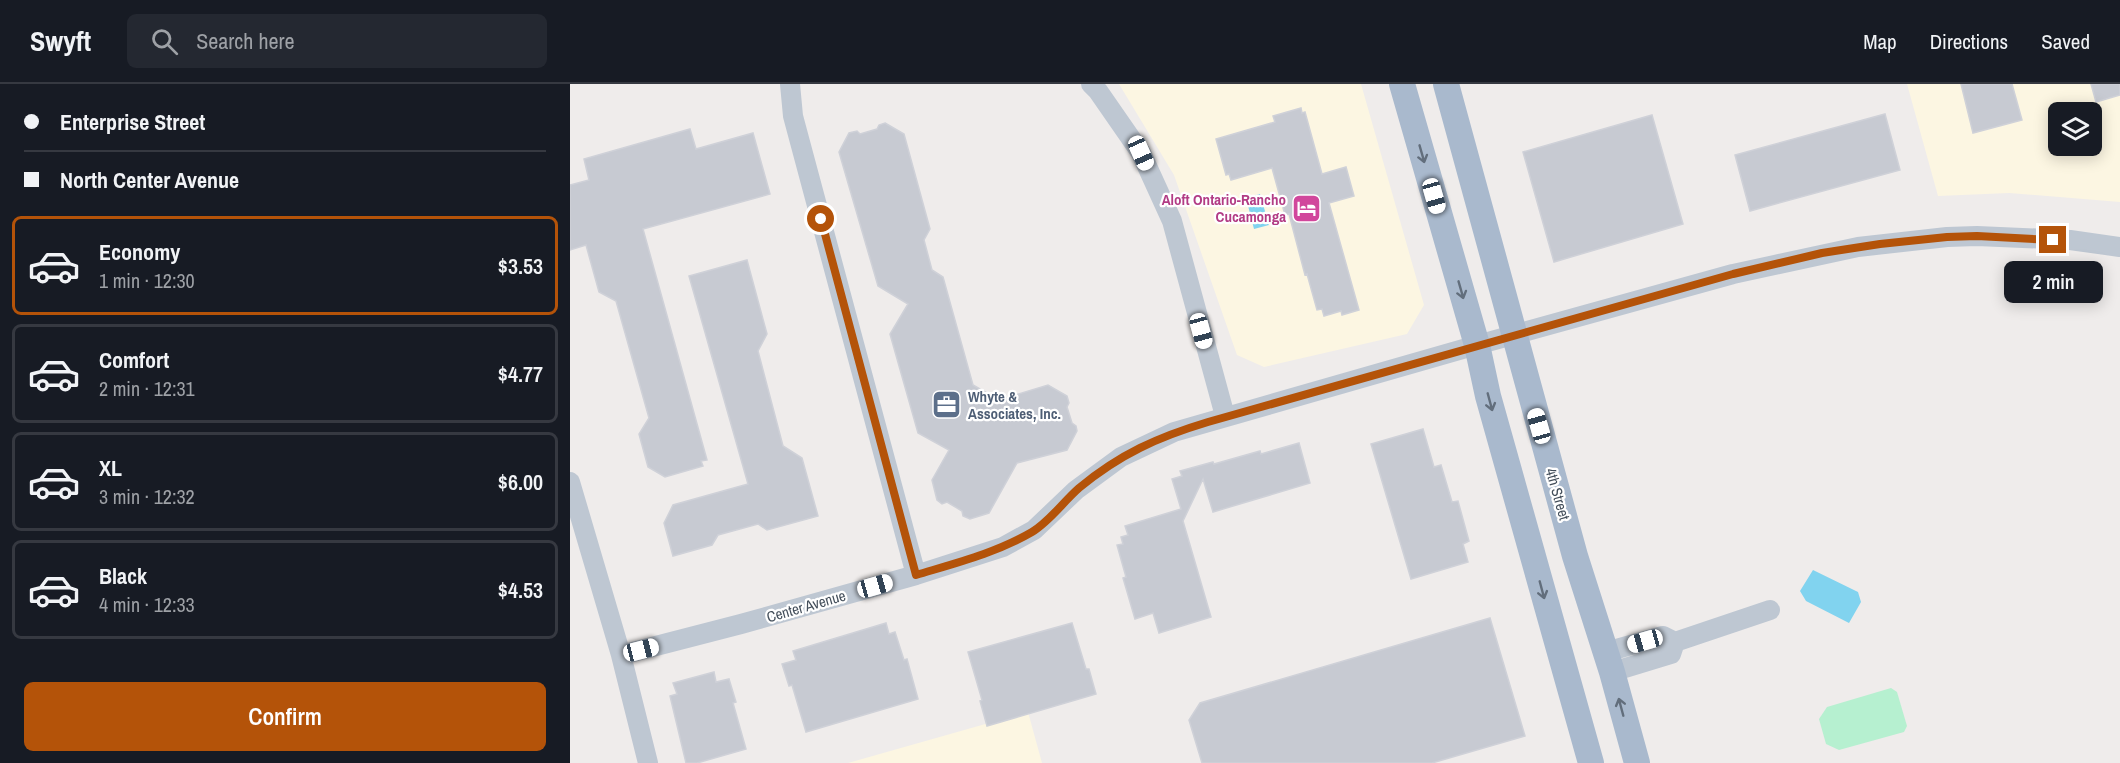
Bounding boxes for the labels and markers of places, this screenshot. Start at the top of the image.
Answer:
place label: Aloft Ontario-Rancho Cucamonga [1162,189,1286,227]
hotel icon: Aloft Ontario-Rancho Cucamonga [1291,192,1323,224]
place label: Whyte & Associates, Inc. [968,386,1061,424]
office icon: Whyte & Associates, Inc. [931,389,963,421]

